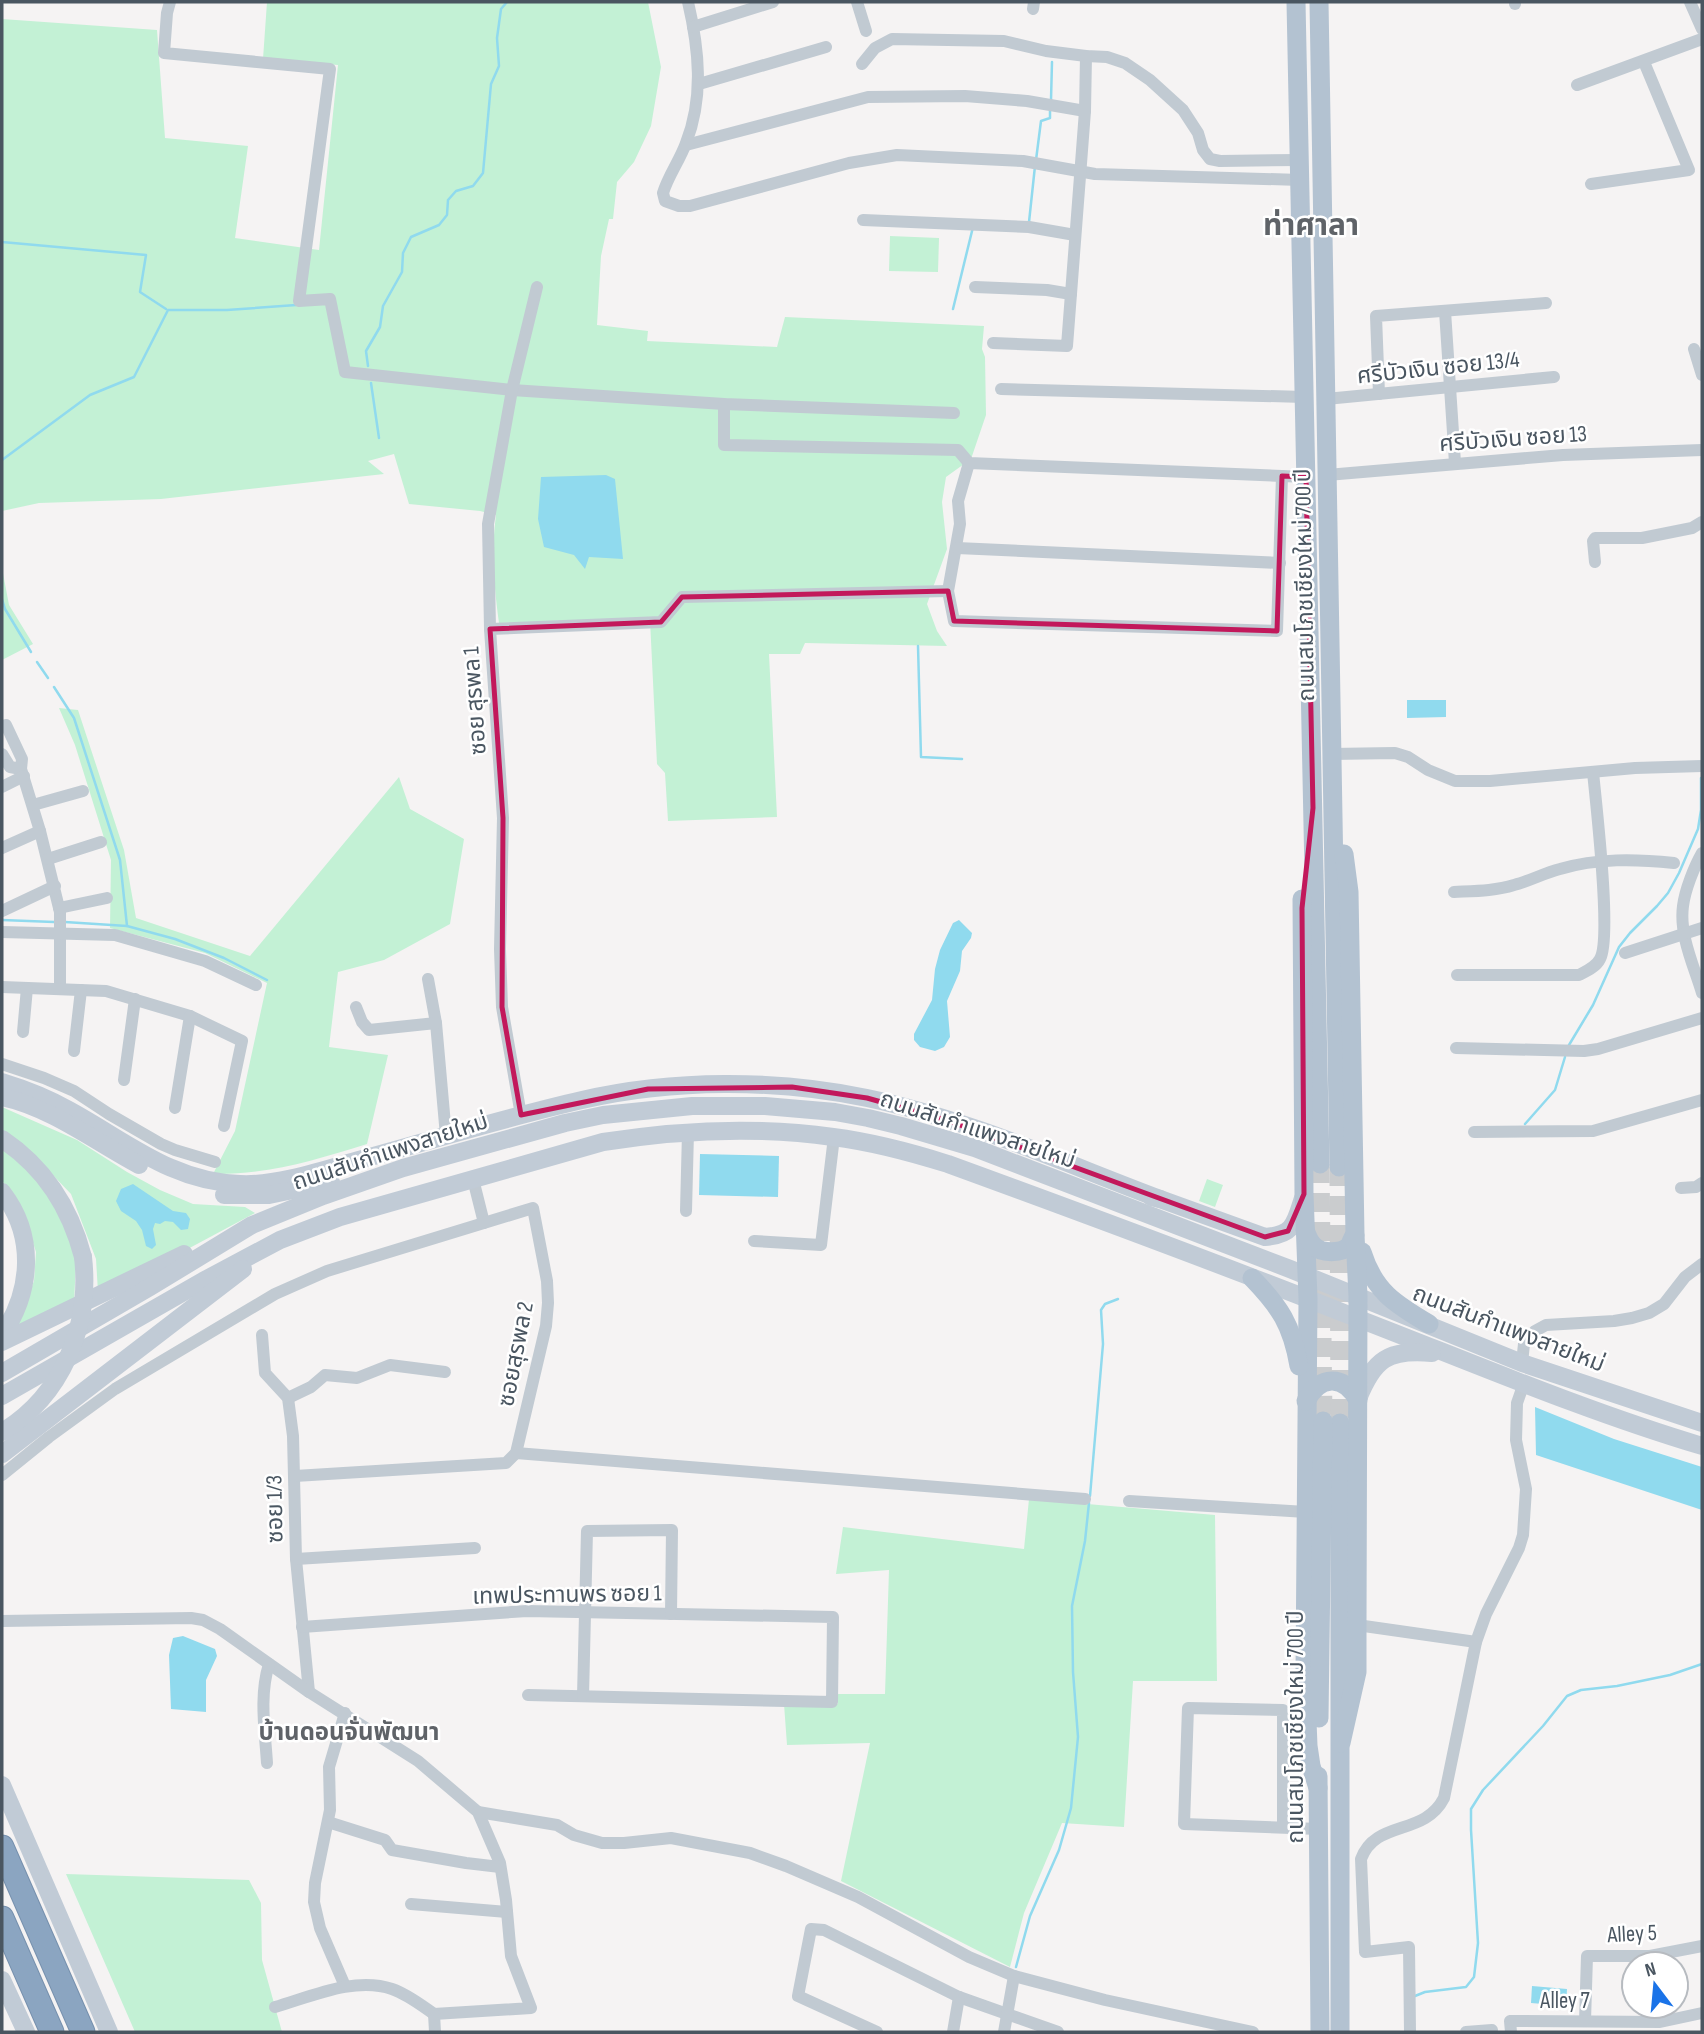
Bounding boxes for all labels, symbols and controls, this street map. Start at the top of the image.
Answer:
district label: ท่าศาลา [1263,208,1359,244]
street label: ศรีบัวเงิน ซอย 13/4 [1355,345,1521,390]
street label: ศรีบัวเงิน ซอย 13 [1438,420,1588,458]
street label: ถนนสมโภชเชียงใหม่ 700 ปี [1289,468,1321,702]
street label: ซอย สุรพล 1 [457,646,493,756]
street label: ถนนสันกำแพงสายใหม่ [876,1085,1079,1175]
street label: ถนนสันกำแพงสายใหม่ [289,1107,492,1197]
street label: ถนนสันกำแพงสายใหม่ [1408,1279,1609,1379]
street label: ซอยสุรพล 2 [492,1299,540,1409]
street label: ซอย 1/3 [260,1475,290,1543]
street label: เทพประทานพร ซอย 1 [472,1579,662,1611]
street label: ถนนสมโภชเชียงใหม่ 700 ปี [1282,1610,1310,1844]
district label: บ้านดอนจั่นพัฒนา [258,1716,440,1747]
street label: Alley 5 [1606,1919,1658,1949]
north arrow [1620,1950,1690,2020]
text: N [1643,1958,1659,1983]
street label: Alley 7 [1539,1987,1590,2015]

